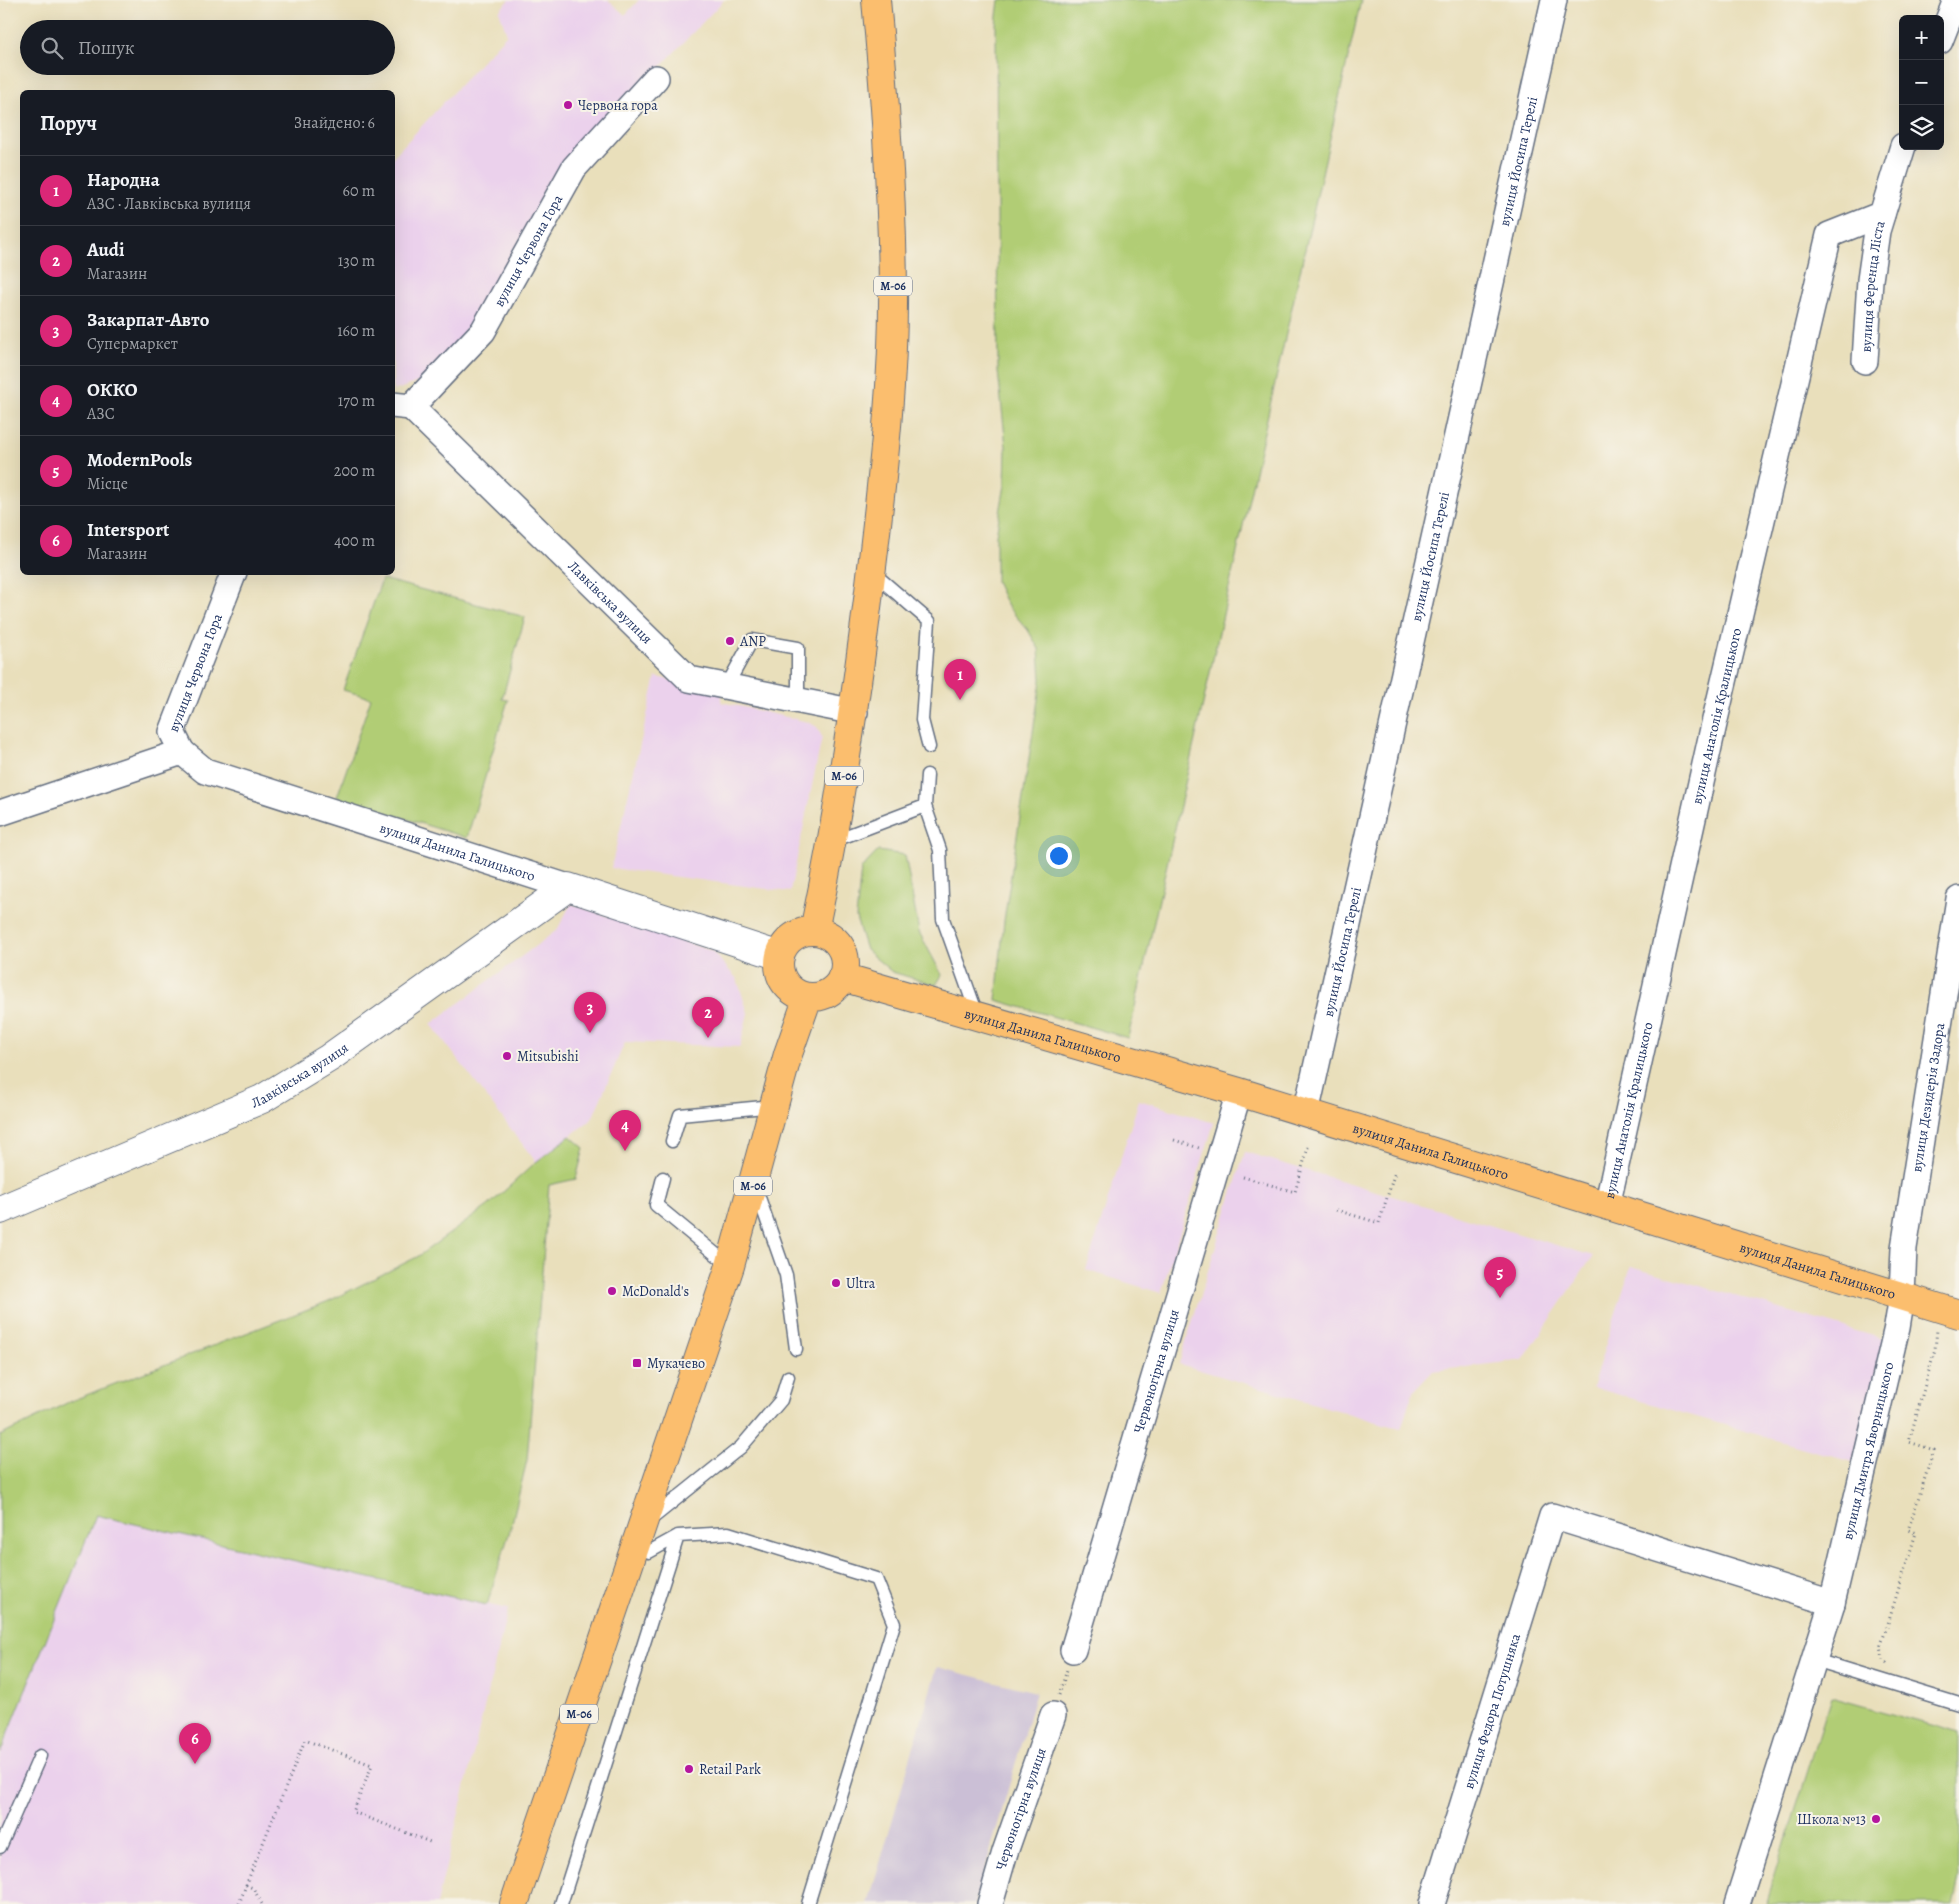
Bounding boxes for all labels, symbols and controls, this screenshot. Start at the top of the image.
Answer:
map controls [1899,15,1944,150]
button: + [1899,15,1944,60]
search box [20,20,395,75]
icon: search [38,34,66,62]
text: Пошук [78,35,135,61]
button: − [1899,60,1944,105]
street label: вулиця Йосипа Терелі [1495,95,1542,228]
place label: Червона гора [578,96,658,115]
marker: Червона гора [562,99,574,111]
button: layers [1899,105,1944,150]
text: Поруч [40,109,97,137]
text: Знайдено: 6 [294,112,375,134]
text: Народна [87,167,160,193]
text: 1 [53,180,59,202]
text: 60 m [343,180,375,202]
street label: вулиця Червона Гора [490,191,568,310]
text: АЗС · Лавківська вулиця [87,193,251,215]
street label: вулиця Ференца Ліста [1857,218,1890,353]
text: Audi [87,237,125,263]
text: 2 [52,250,60,272]
text: 130 m [338,250,375,272]
text: Магазин [87,263,147,285]
road number: М-06 [874,276,912,296]
text: Закарпат-Авто [87,307,209,333]
text: 3 [53,320,59,342]
text: 160 m [337,320,375,342]
text: Супермаркет [87,333,178,355]
text: ОККО [87,377,138,403]
text: 4 [52,390,60,412]
text: 170 m [338,390,375,412]
text: АЗС [87,403,115,425]
text: ModernPools [87,447,192,473]
text: 5 [53,460,59,482]
text: 200 m [334,460,375,482]
text: Місце [87,473,128,495]
street label: вулиця Йосипа Терелі [1407,490,1454,623]
text: Intersport [87,517,169,543]
text: 6 [52,530,60,552]
text: 400 m [334,530,375,552]
text: Магазин [87,543,147,565]
street label: Лавківська вулиця [564,557,657,648]
street label: вулиця Червона Гора [164,610,227,735]
street label: вулиця Анатолія Кралицького [1687,626,1746,806]
place label: ANP [739,632,766,651]
marker: ANP [724,635,736,647]
pin: 1 [944,659,976,700]
road number: М-06 [825,766,863,786]
street label: вулиця Данила Галицького [377,818,538,886]
your location [1046,843,1072,869]
street label: вулиця Йосипа Терелі [1319,885,1366,1019]
pin: 3 [574,992,606,1033]
pin: 2 [692,997,724,1038]
street label: вулиця Данила Галицького [962,1004,1123,1067]
street label: вулиця Анатолія Кралицького [1600,1020,1658,1201]
street label: вулиця Дезидерія Задора [1907,1021,1949,1174]
street label: Лавківська вулиця [248,1038,352,1113]
place label: Mitsubishi [517,1047,579,1066]
marker: Mitsubishi [501,1050,513,1062]
pin: 4 [609,1110,641,1151]
street label: вулиця Данила Галицького [1350,1119,1511,1185]
road number: М-06 [734,1176,772,1196]
street label: вулиця Данила Галицького [1737,1238,1898,1304]
pin: 5 [1484,1257,1516,1298]
place label: Ultra [846,1274,876,1293]
marker: Ultra [830,1277,842,1289]
place label: McDonald's [622,1282,689,1301]
marker: McDonald's [606,1285,618,1297]
street label: Червоногірна вулиця [1129,1307,1184,1435]
place label: Мукачево [647,1354,705,1373]
marker: Мукачево [631,1357,643,1369]
street label: вулиця Дмитра Яворницького [1838,1360,1898,1542]
street label: вулиця Федора Потушняка [1459,1631,1525,1791]
road number: М-06 [560,1705,598,1724]
pin: 6 [179,1723,211,1764]
street label: Червоногірна вулиця [991,1745,1051,1872]
place label: Retail Park [699,1760,761,1779]
marker: Retail Park [683,1763,695,1775]
place label: Школа №13 [1797,1810,1866,1829]
marker: Школа №13 [1870,1813,1882,1825]

